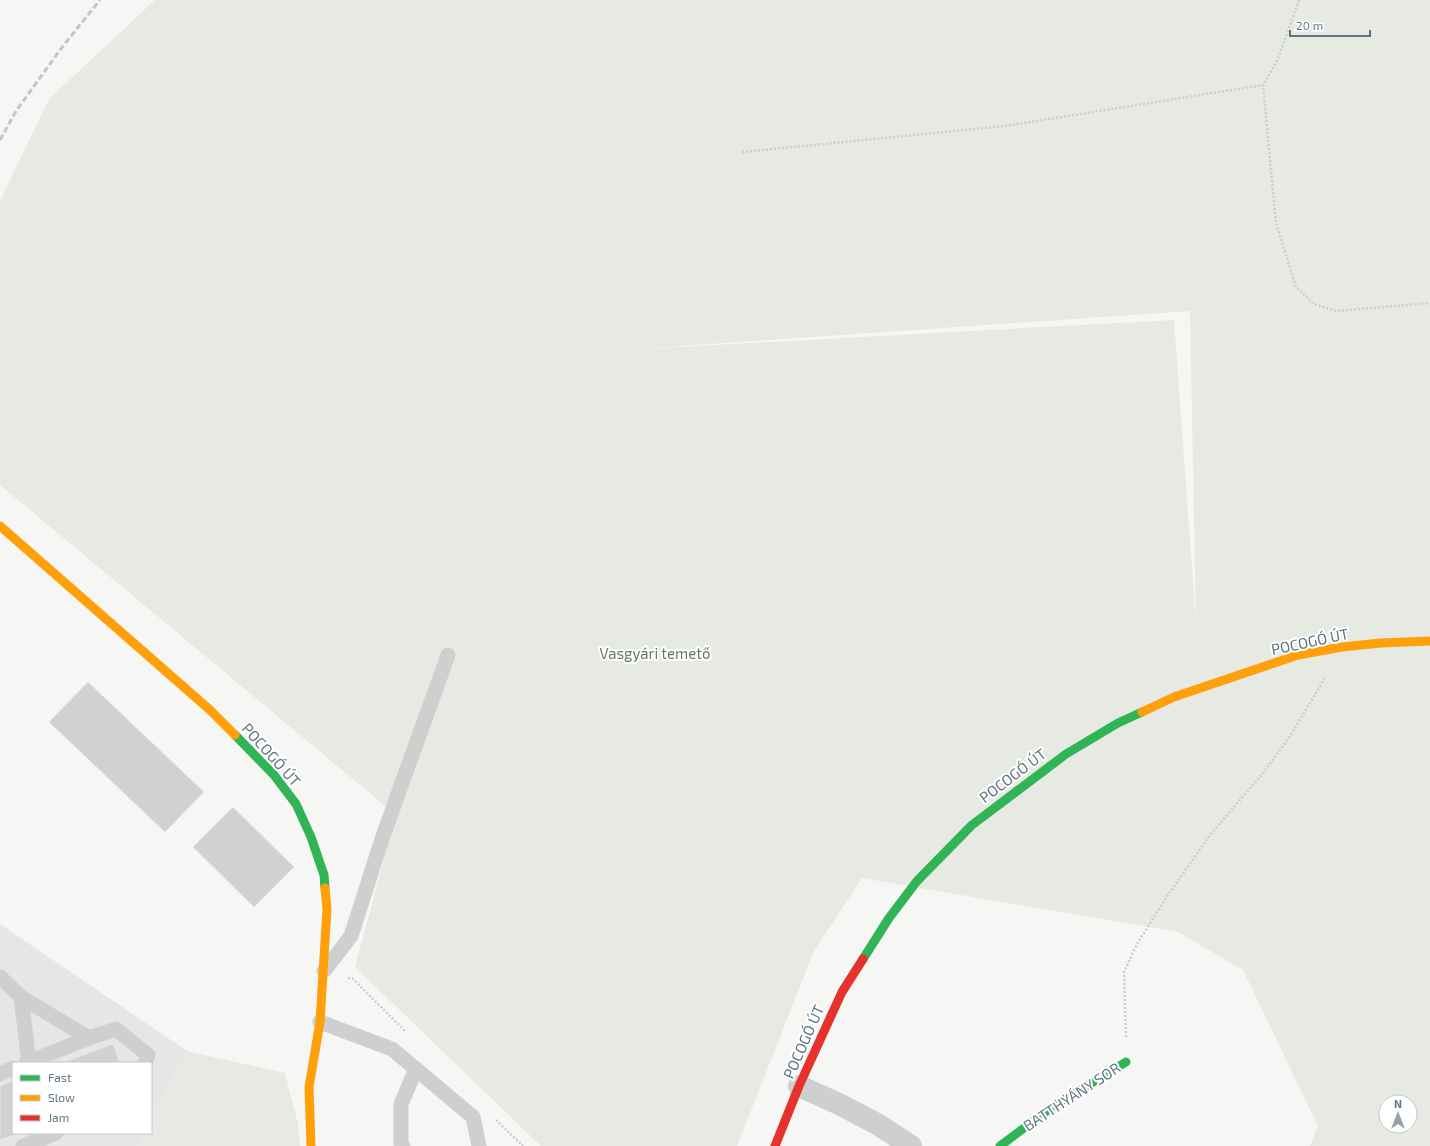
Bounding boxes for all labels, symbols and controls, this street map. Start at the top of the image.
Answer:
scale bar [1290,12,1370,38]
text: 20 m [1296,18,1323,32]
street label: POCOGÓ ÚT [1269,624,1350,658]
park label: Vasgyári temető [599,644,711,662]
street label: POCOGÓ ÚT [239,719,305,790]
street label: POCOGÓ ÚT [976,744,1049,806]
street label: POCOGÓ ÚT [779,1002,827,1081]
street label: BATTHYÁNY SOR [1020,1058,1123,1134]
legend [12,1062,152,1134]
text: Fast [48,1070,72,1084]
text: Slow [48,1090,75,1104]
north arrow [1378,1094,1418,1134]
text: N [1394,1097,1402,1110]
text: Jam [48,1110,69,1124]

